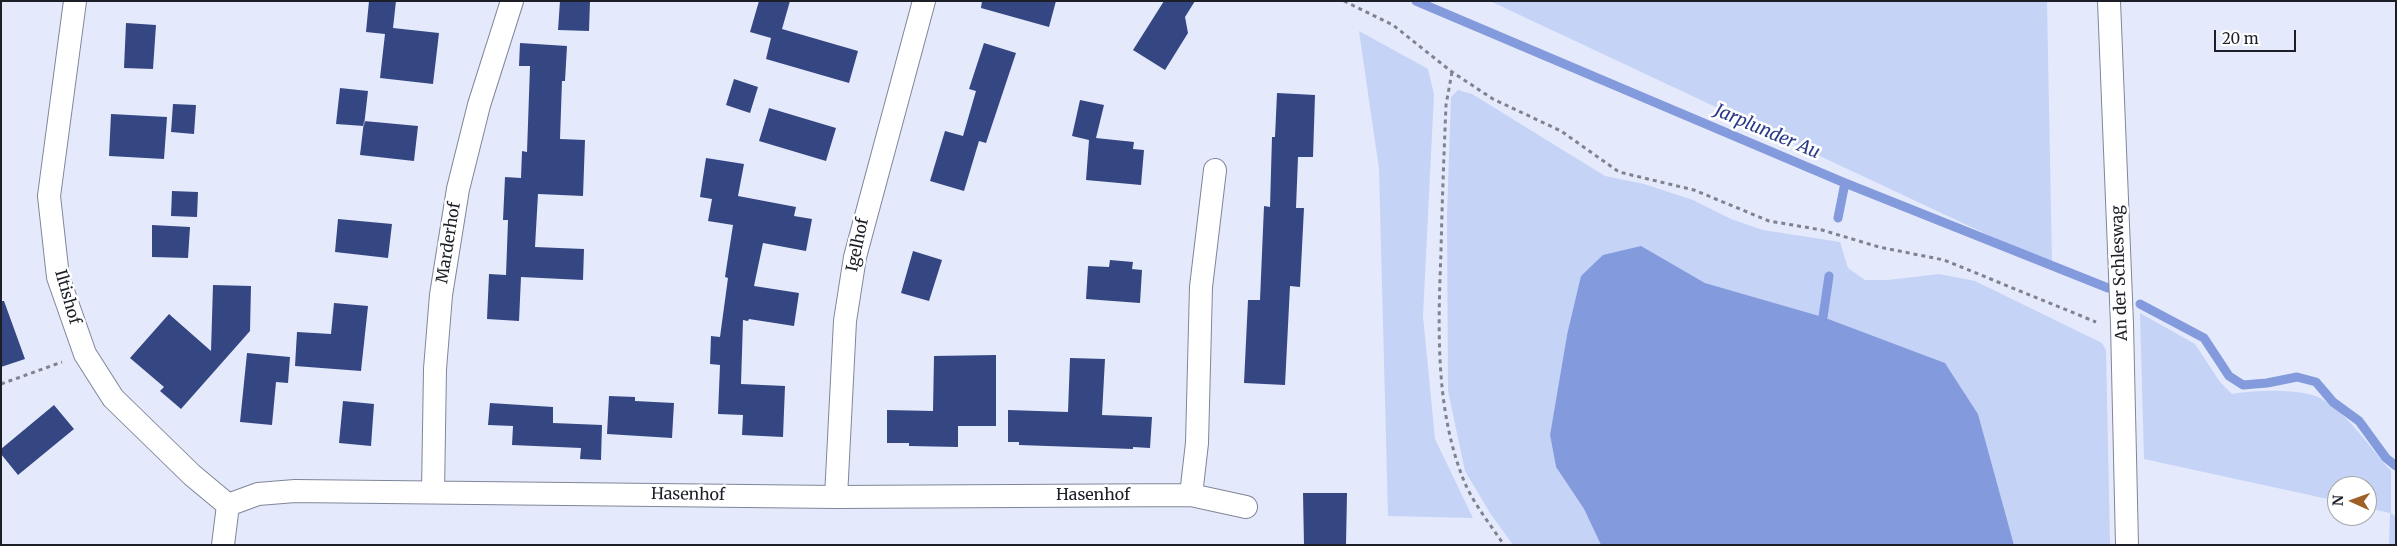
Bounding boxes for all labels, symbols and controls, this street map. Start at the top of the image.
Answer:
scale bar [2217,20,2300,52]
text: 20 m [2222,29,2259,48]
water label: Jarplunder Au [1711,100,1823,164]
street label: Marderhof [433,201,465,285]
street label: An der Schleswag [2108,205,2132,341]
street label: Igelhof [843,217,873,273]
street label: Iltishof [50,268,84,326]
north arrow [2327,476,2377,526]
street label: Hasenhof [651,485,725,505]
street label: Hasenhof [1056,485,1130,505]
text: N [2329,495,2347,506]

